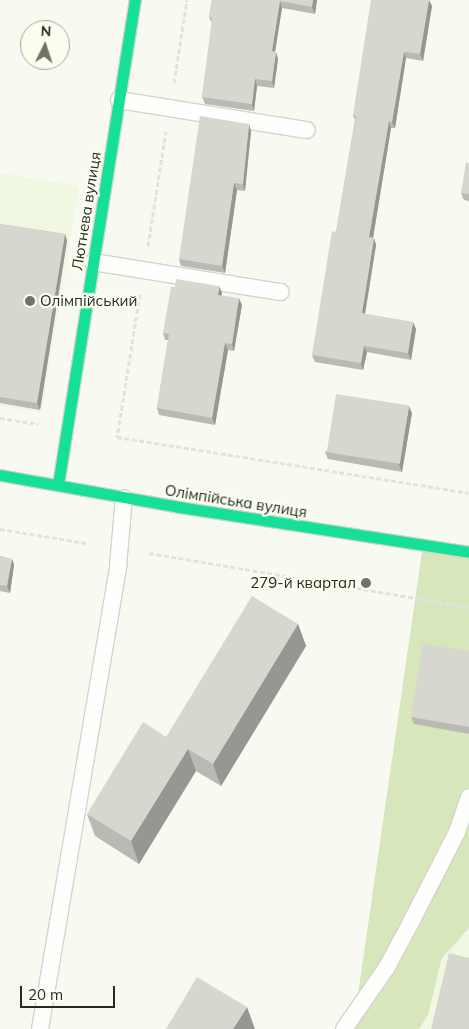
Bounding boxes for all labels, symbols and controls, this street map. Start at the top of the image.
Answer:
north arrow [20,20,70,70]
text: N [40,22,52,40]
street label: Лютнева вулиця [68,150,104,272]
place label: Олімпійський [40,292,137,310]
marker: Олімпійський [24,295,36,307]
street label: Олімпійська вулиця [164,481,308,521]
place label: 279-й квартал [250,574,356,592]
marker: 279-й квартал [360,577,372,589]
scale bar [22,976,118,1008]
text: 20 m [28,985,63,1004]

